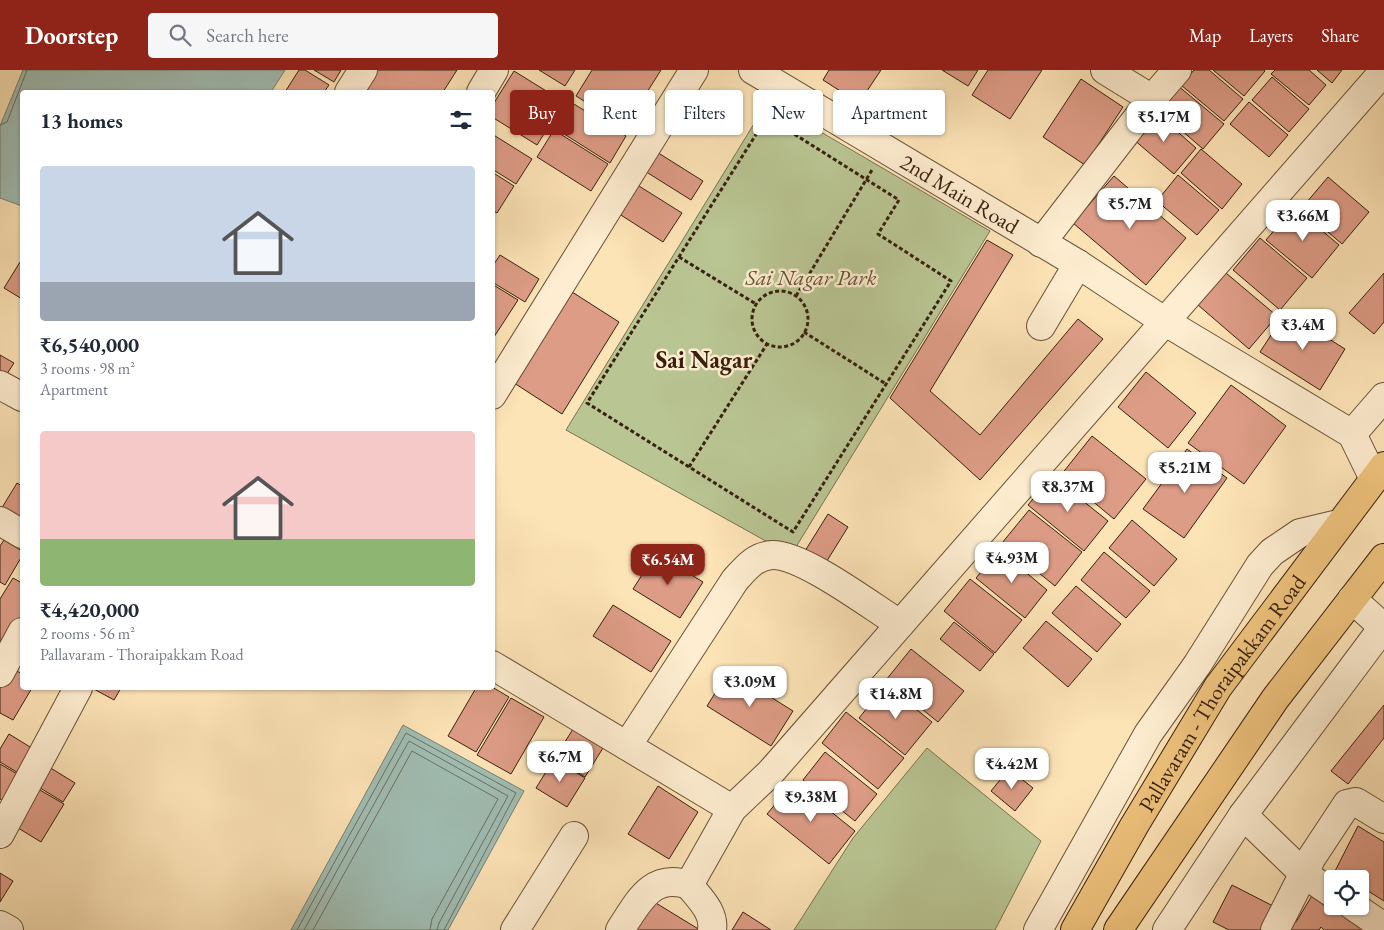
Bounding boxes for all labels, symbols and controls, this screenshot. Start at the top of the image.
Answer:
search box [148,13,498,58]
text: Doorstep [25,20,118,51]
icon: search [166,21,194,49]
text: Search here [206,23,289,48]
text: Map [1189,24,1221,47]
text: Layers [1249,24,1293,47]
text: Share [1321,24,1359,47]
chip: Buy [510,90,574,135]
chip: Rent [584,90,655,135]
chip: Filters [665,90,743,135]
chip: New [753,90,823,135]
chip: Apartment [833,90,945,135]
pin: ₹5.17M [1123,100,1205,143]
icon: filters [447,106,475,134]
text: ₹5.17M [1138,106,1190,127]
text: 13 homes [40,107,123,134]
street label: 2nd Main Road [895,147,1025,241]
pin: ₹5.7M [1095,188,1165,230]
text: ₹5.7M [1108,193,1152,214]
icon: home [213,198,303,288]
pin: ₹3.66M [1262,200,1344,242]
text: ₹3.66M [1277,205,1329,226]
park label: Sai Nagar Park [744,263,877,292]
pin: ₹3.4M [1268,308,1338,351]
text: ₹3.4M [1281,314,1325,335]
text: ₹6,540,000 [40,331,139,358]
district label: Sai Nagar [655,344,753,376]
text: 3 rooms · 98 m² [40,358,135,379]
text: Apartment [40,379,108,400]
pin: ₹5.21M [1144,452,1226,494]
text: ₹5.21M [1159,457,1211,478]
icon: home [213,463,303,553]
pin: ₹8.37M [1027,470,1109,513]
text: ₹8.37M [1042,476,1094,497]
pin: ₹4.93M [971,542,1053,584]
pin: ₹6.54M [627,544,709,586]
text: ₹4.93M [986,547,1038,568]
text: ₹6.54M [642,549,694,570]
street label: Pallavaram - Thoraipakkam Road [1132,568,1312,817]
text: ₹4,420,000 [40,596,139,623]
text: 2 rooms · 56 m² [40,623,135,644]
text: Pallavaram - Thoraipakkam Road [40,644,244,665]
pin: ₹3.09M [709,666,791,708]
text: ₹3.09M [724,671,776,692]
pin: ₹14.8M [855,678,937,720]
text: ₹14.8M [870,683,922,704]
pin: ₹6.7M [525,740,595,783]
text: ₹6.7M [538,746,582,767]
pin: ₹4.42M [971,748,1053,790]
text: ₹4.42M [986,753,1038,774]
pin: ₹9.38M [770,780,852,823]
text: ₹9.38M [785,786,837,807]
map controls [1324,870,1369,915]
button: locate [1324,870,1369,915]

